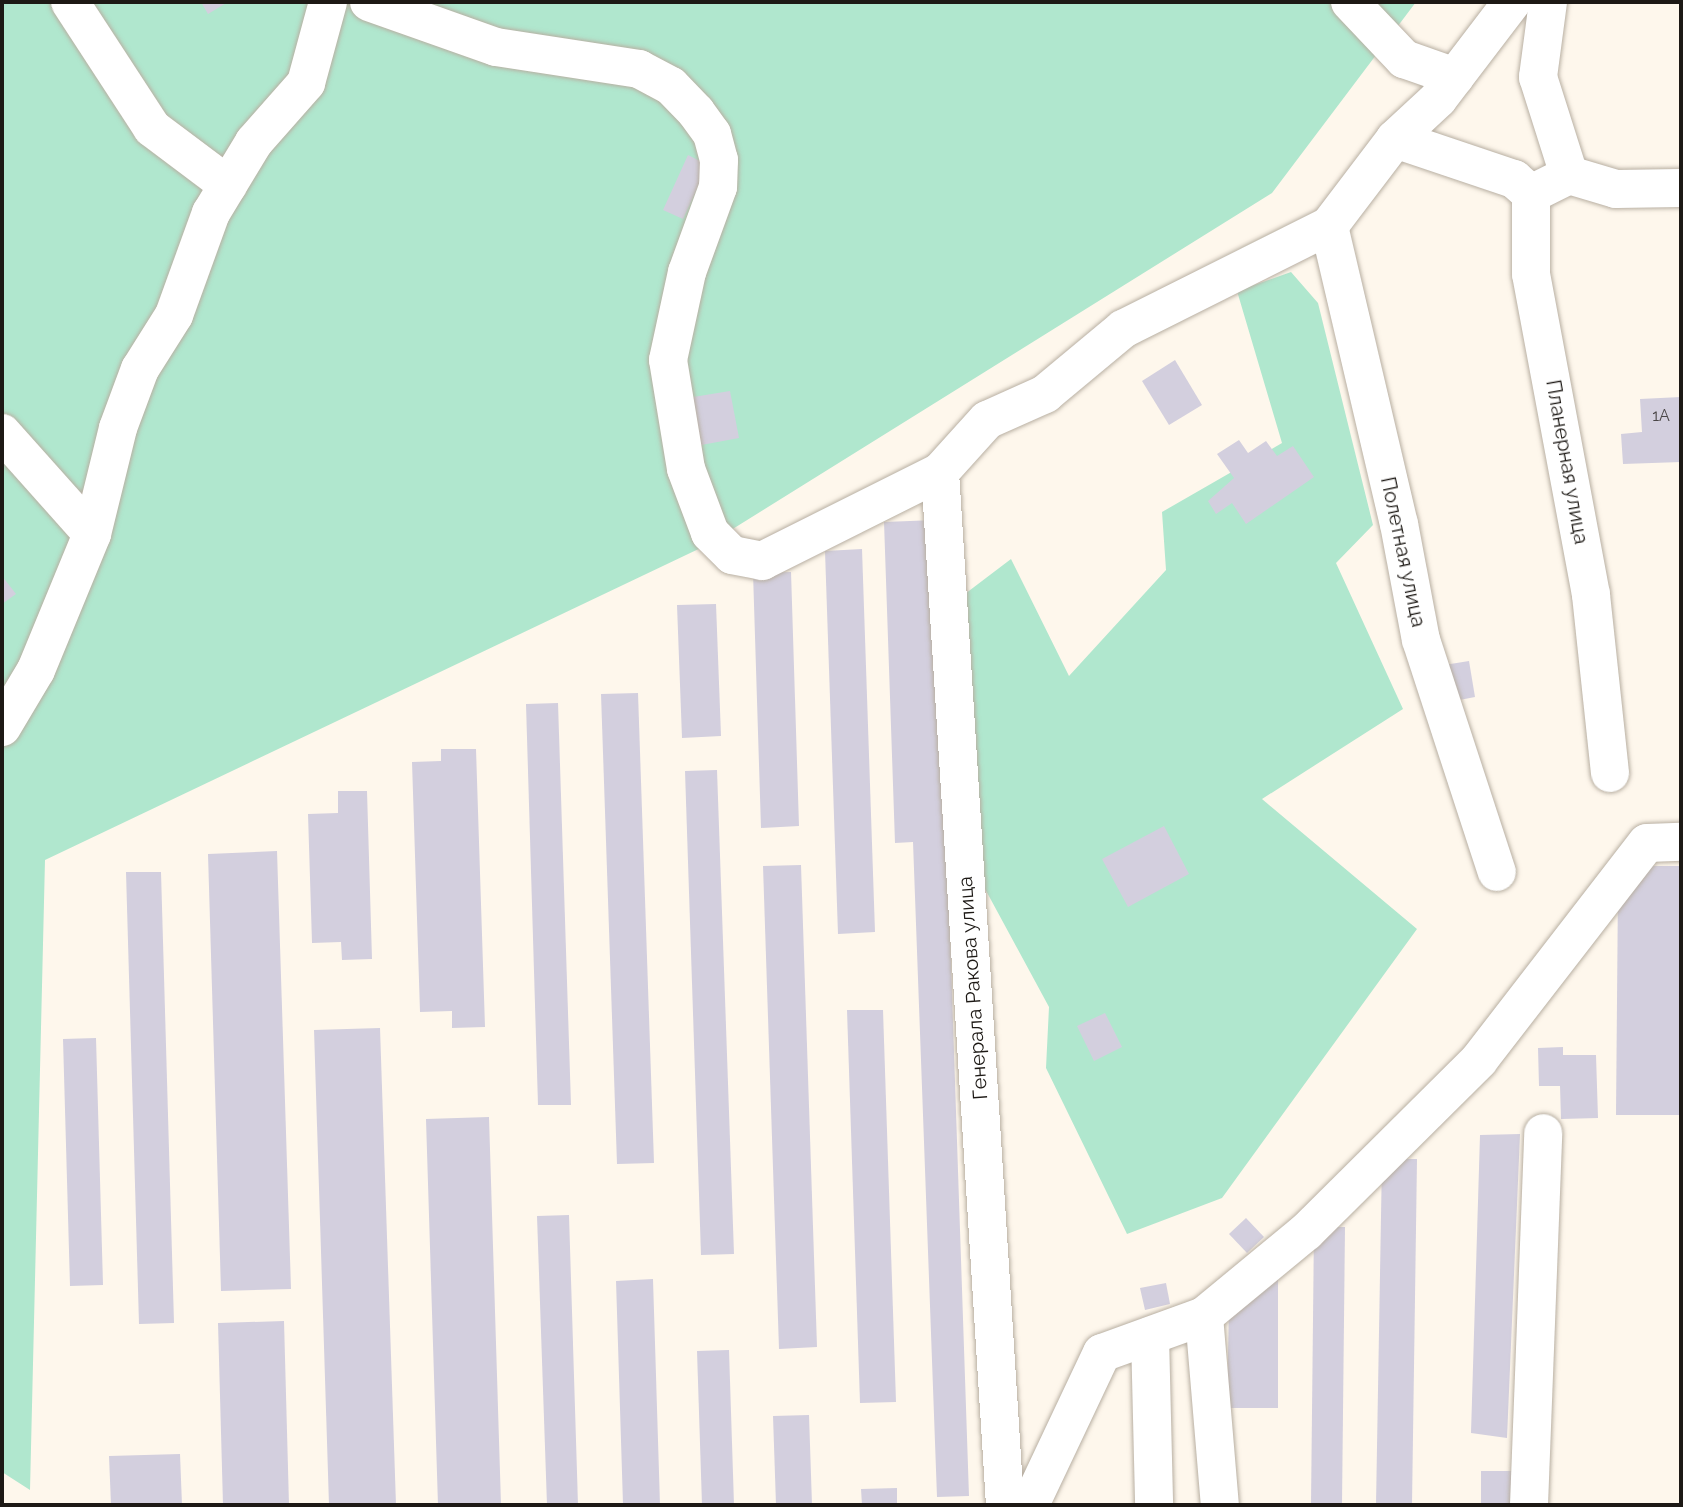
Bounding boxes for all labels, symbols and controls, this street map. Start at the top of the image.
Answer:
street label: Планерная улица [1541,378,1593,546]
house number: 1А [1652,406,1670,426]
street label: Полетная улица [1375,474,1431,630]
street label: Генерала Ракова улица [953,875,993,1101]

